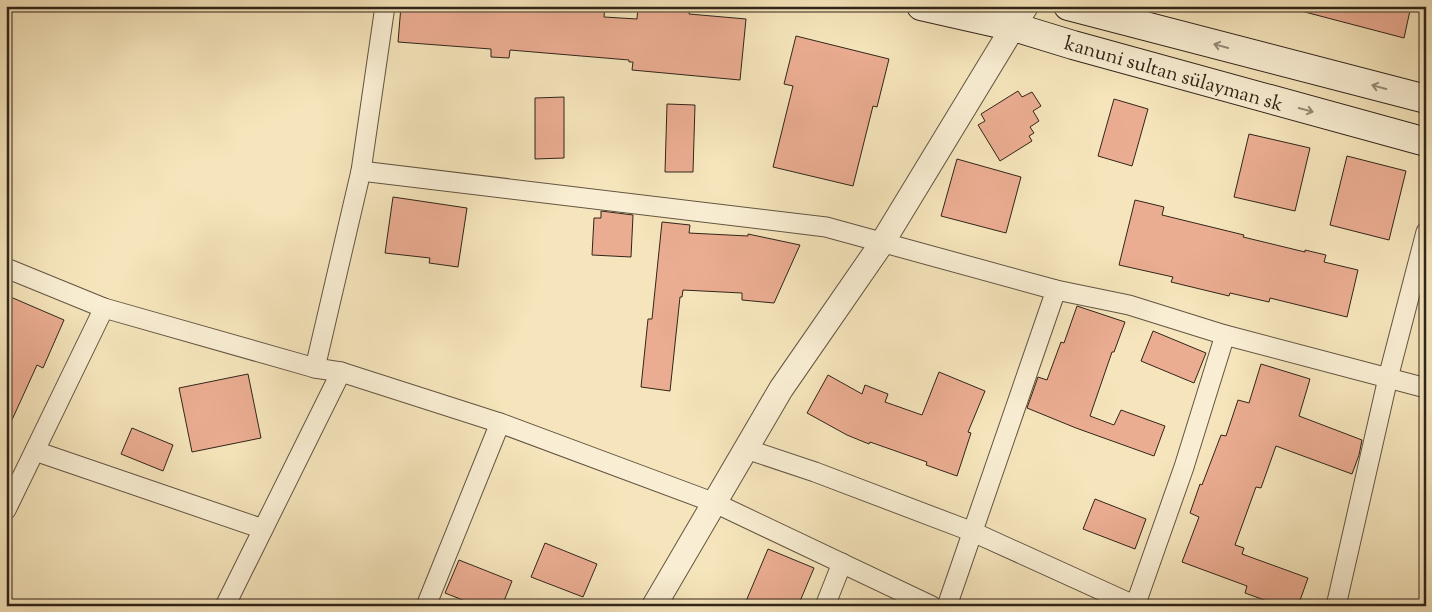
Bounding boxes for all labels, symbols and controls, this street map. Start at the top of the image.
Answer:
street label: kanuni sultan sülayman sk [1061,30,1286,121]
one-way arrow [1214,41,1230,50]
one-way arrow [1371,82,1387,91]
one-way arrow [1298,105,1314,115]

